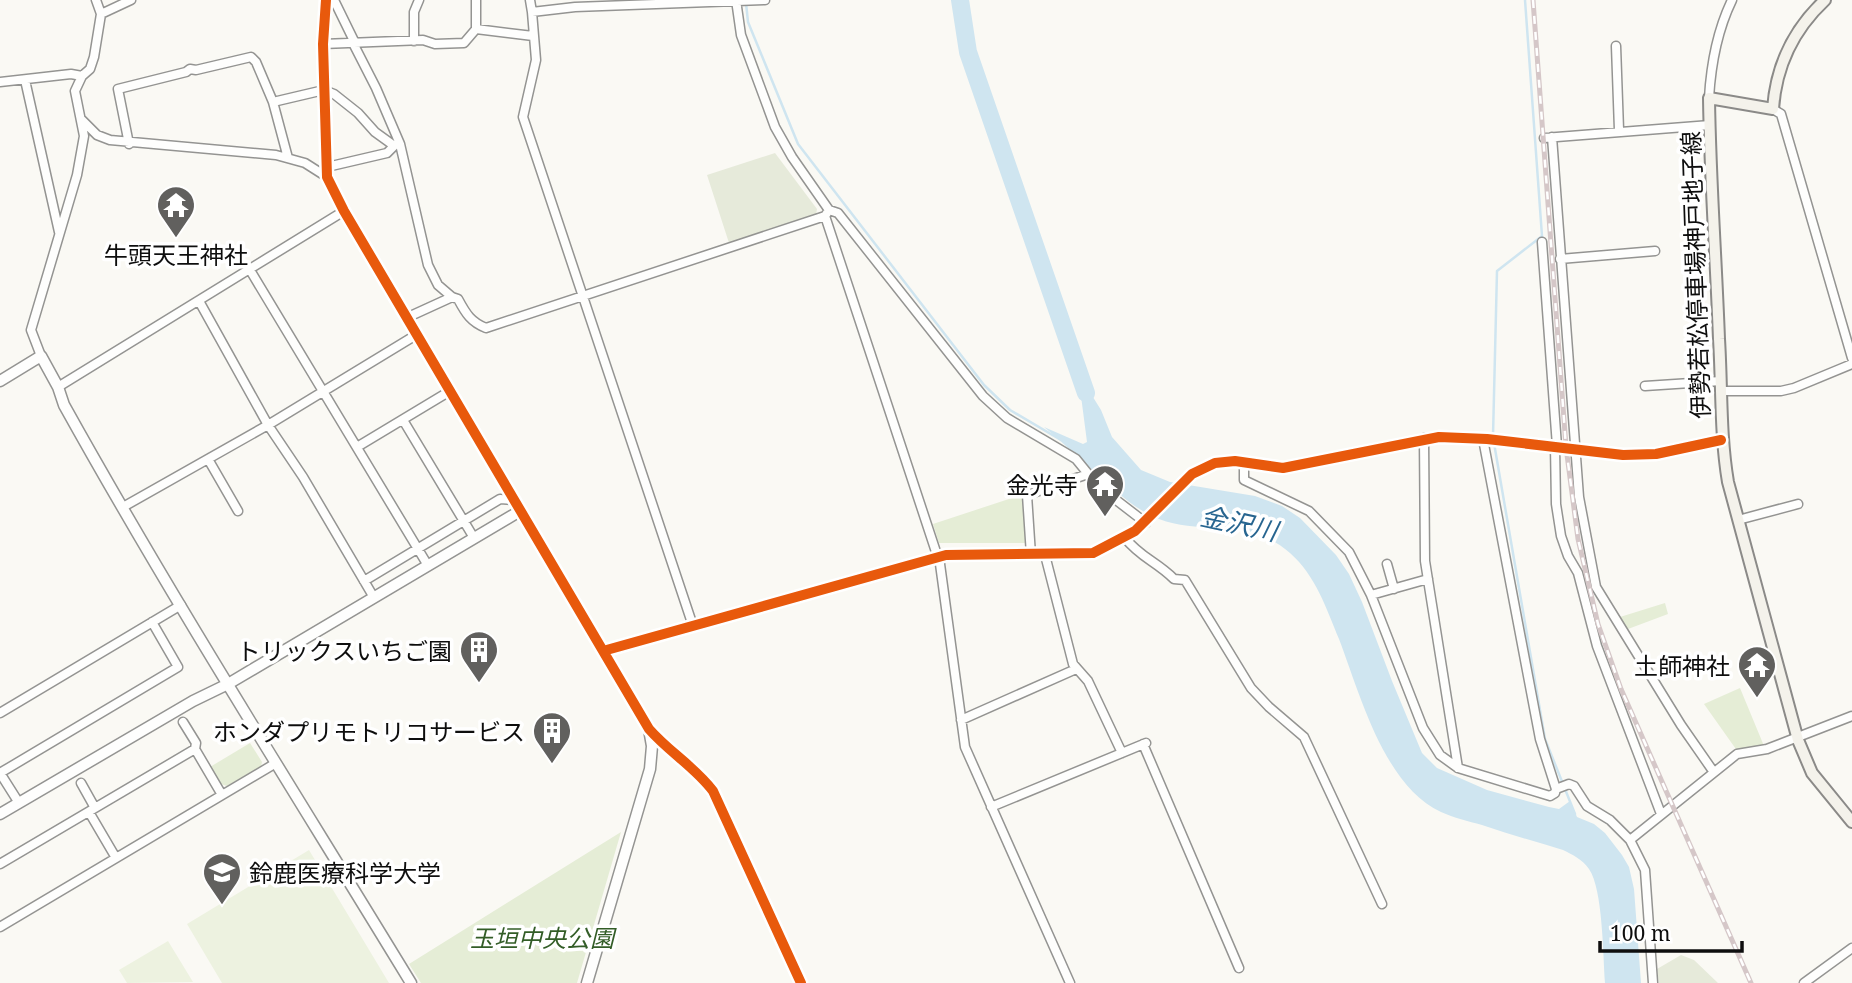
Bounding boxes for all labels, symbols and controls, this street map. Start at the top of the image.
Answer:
street label: 伊勢若松停車場神戸地子線 [1673,131,1717,419]
temple icon: 牛頭天王神社 [155,184,197,239]
place label: 牛頭天王神社 [104,238,248,271]
temple icon: 金光寺 [1084,463,1126,518]
place label: 金光寺 [1006,468,1078,501]
water label: 金沢川 [1197,497,1284,549]
building icon: トリックスいちご園 [458,629,500,684]
place label: トリックスいちご園 [237,634,452,667]
temple icon: 土師神社 [1736,644,1778,699]
place label: 土師神社 [1634,649,1730,682]
building icon: ホンダプリモトリコサービス [531,710,573,765]
place label: ホンダプリモトリコサービス [213,715,525,748]
school or university icon: 鈴鹿医療科学大学 [201,851,243,906]
place label: 鈴鹿医療科学大学 [249,856,441,889]
scale bar [1600,909,1742,953]
text: 100 m [1610,919,1671,947]
park label: 玉垣中央公園 [470,921,617,954]

